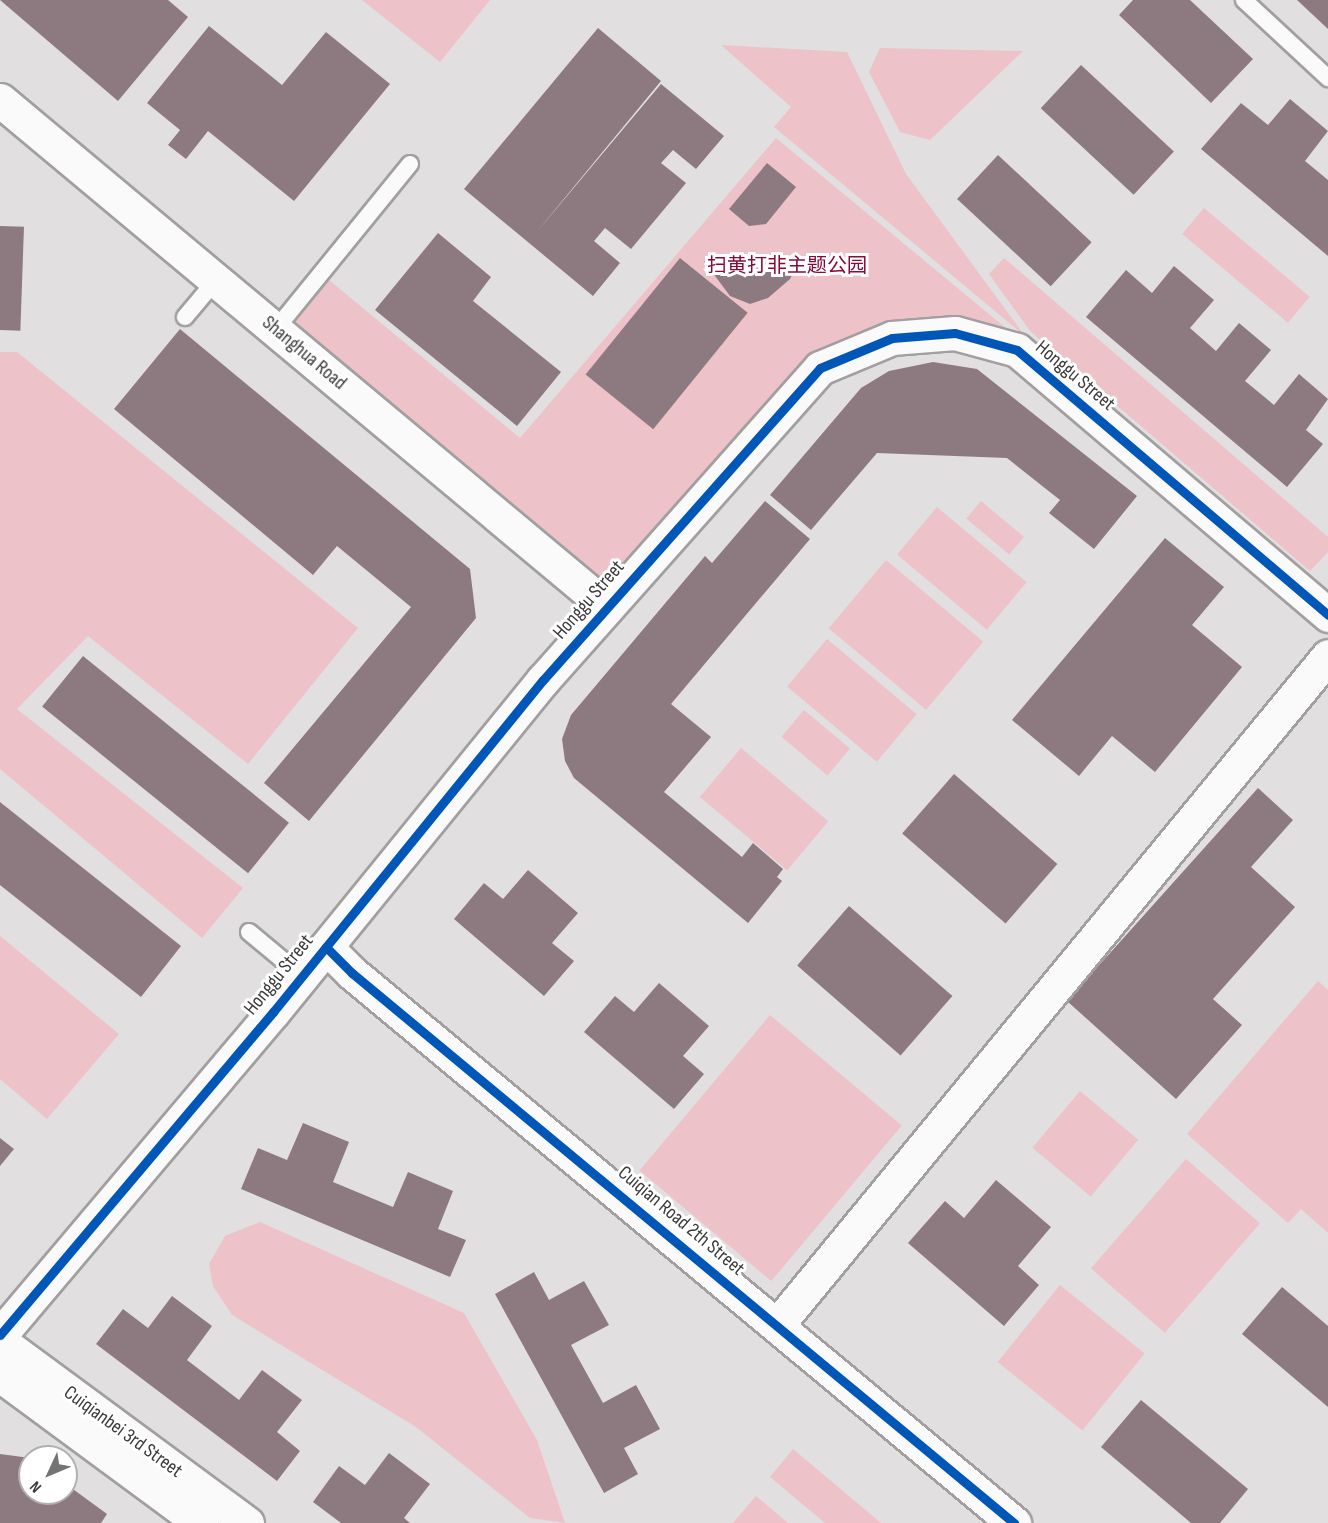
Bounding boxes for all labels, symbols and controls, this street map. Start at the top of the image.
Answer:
park label: 扫黄打非主题公园 [707,254,867,278]
street label: Shanghua Road [257,311,351,395]
street label: Honggu Street [1030,336,1120,416]
street label: Honggu Street [548,556,630,644]
street label: Honggu Street [239,930,319,1020]
street label: Cuiqian Road 2th Street [613,1161,749,1281]
street label: Cuiqianbei 3rd Street [59,1381,187,1483]
north arrow [18,1445,78,1505]
text: N [26,1477,46,1496]

